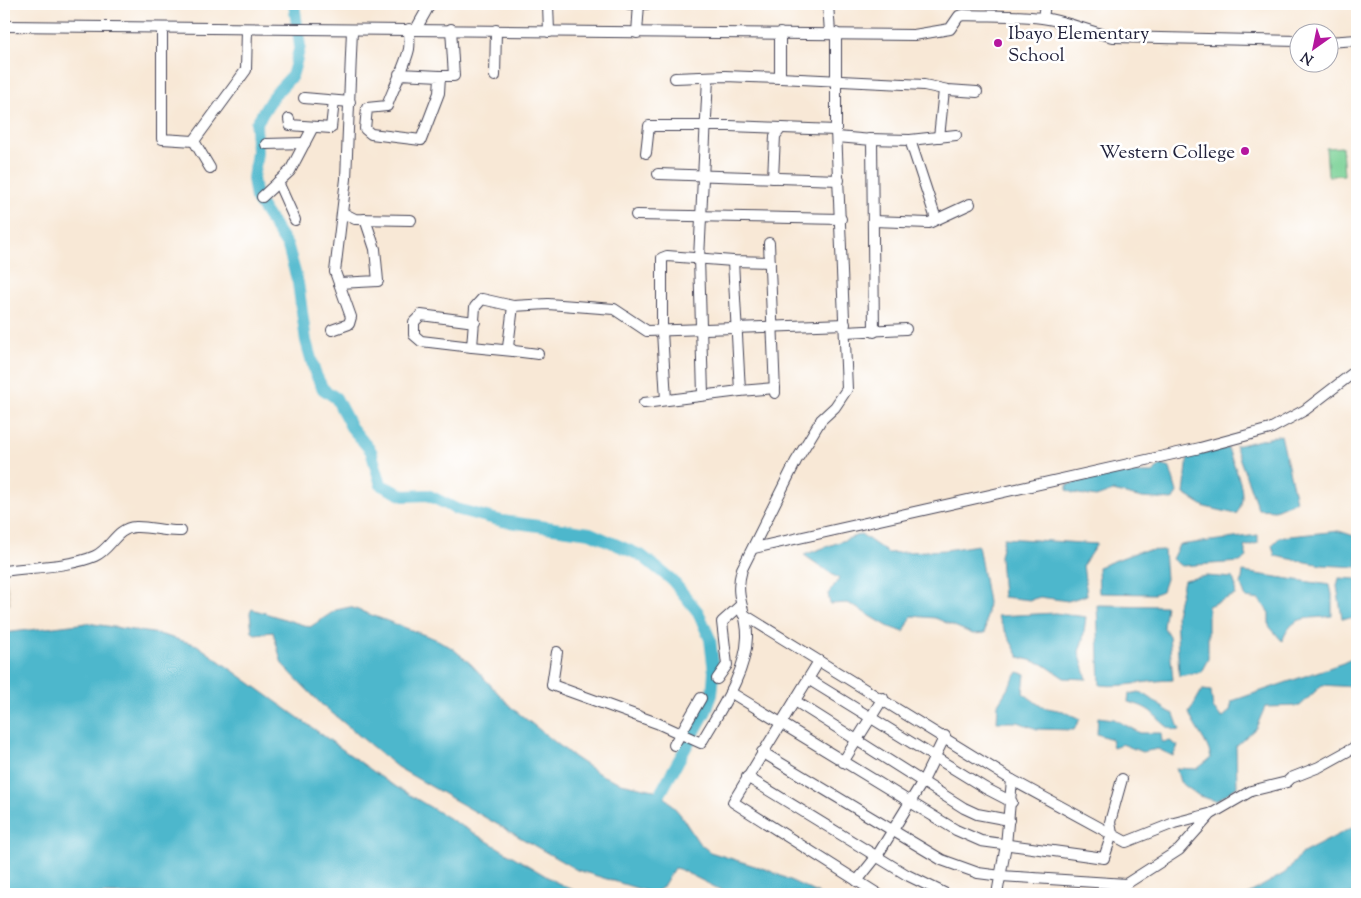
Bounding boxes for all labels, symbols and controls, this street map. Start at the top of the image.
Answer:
place label: Ibayo Elementary School [1008,21,1150,70]
north arrow [1288,22,1338,72]
marker: Ibayo Elementary School [992,37,1004,49]
text: N [1298,46,1318,69]
place label: Western College [1099,140,1235,167]
marker: Western College [1239,145,1251,157]

